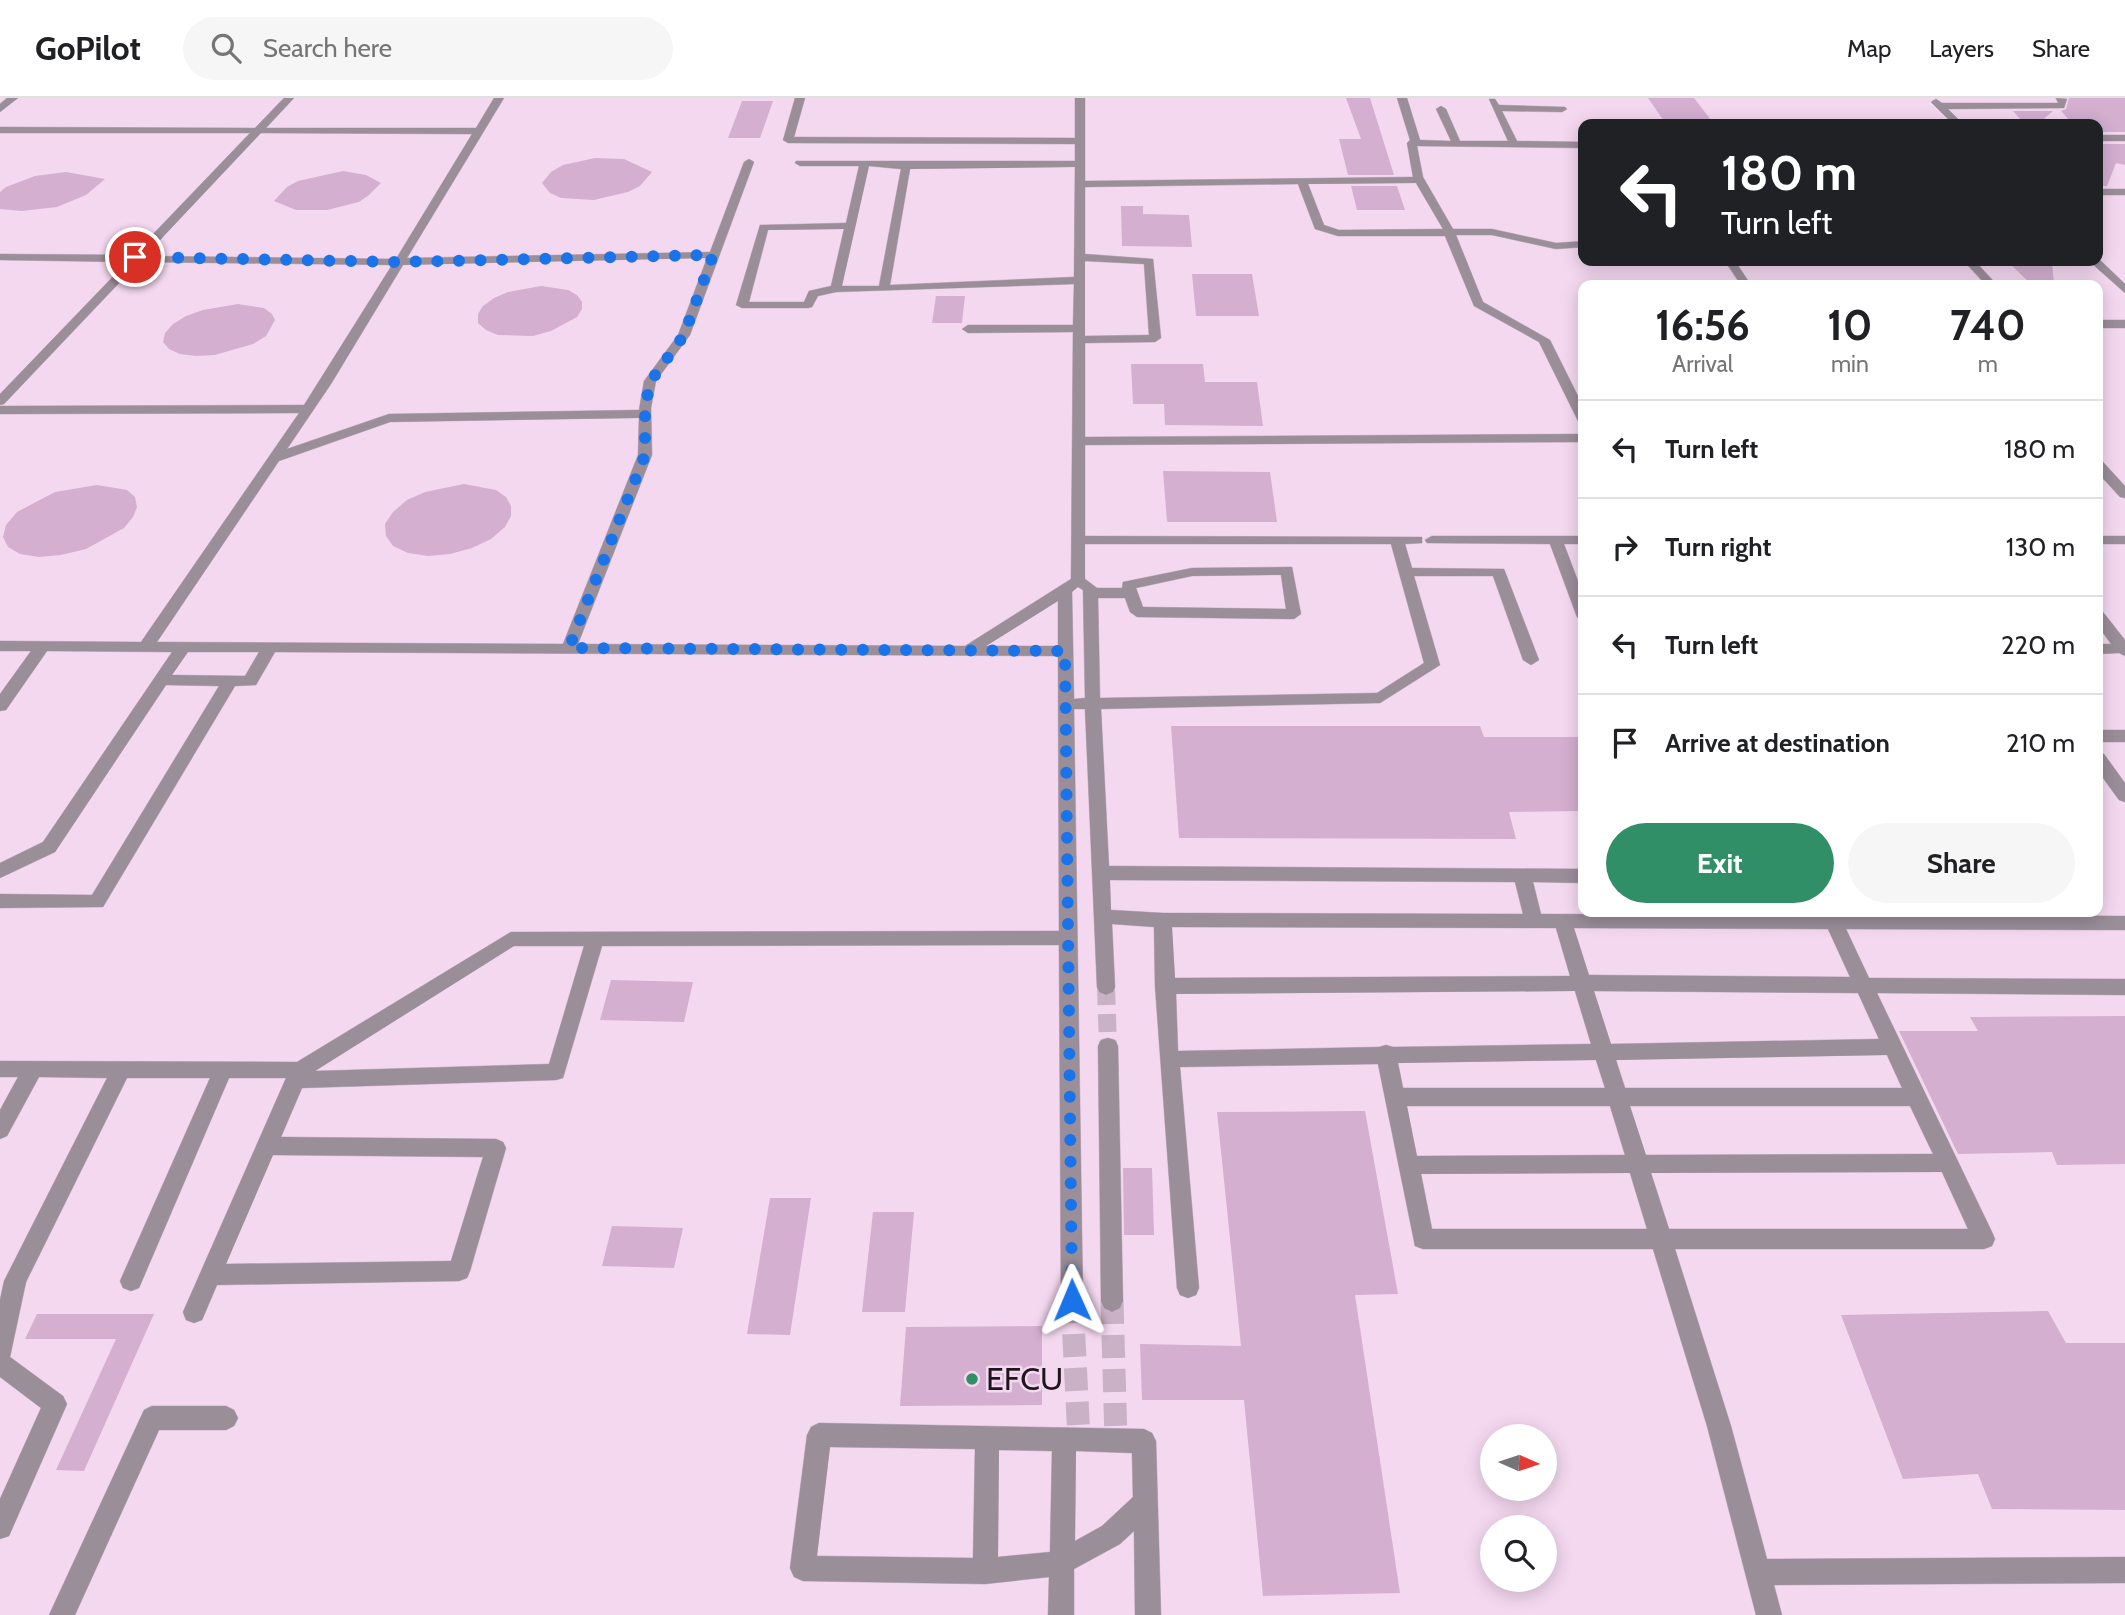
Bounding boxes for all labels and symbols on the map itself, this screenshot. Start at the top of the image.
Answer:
pin [105,227,165,287]
position arrow [1035,1263,1109,1337]
place label: EFCU [986,1359,1063,1398]
marker: EFCU [964,1371,980,1387]
north arrow [1480,1424,1558,1502]

